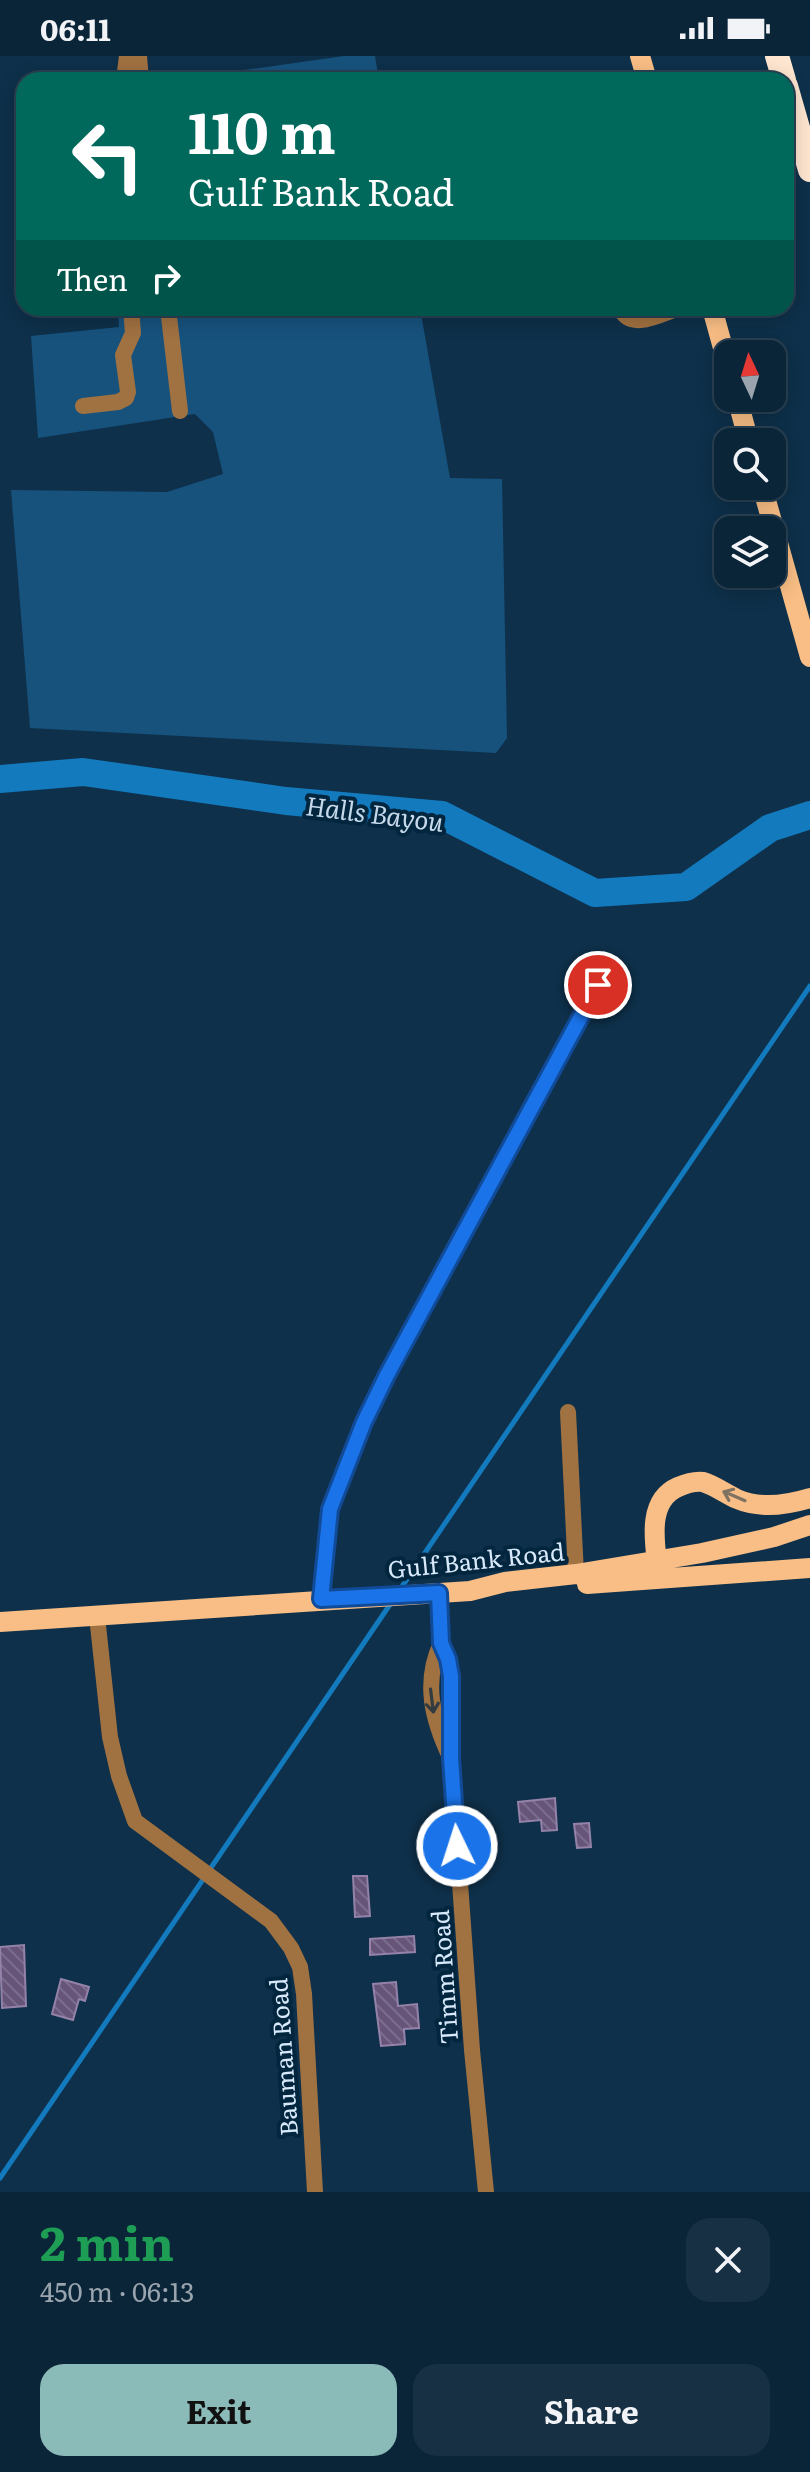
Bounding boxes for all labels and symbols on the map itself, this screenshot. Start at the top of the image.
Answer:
north arrow [714,340,786,412]
water label: Halls Bayou [304,784,447,840]
pin [564,951,632,1019]
one-way arrow [723,1488,747,1503]
street label: Gulf Bank Road [386,1532,566,1586]
one-way arrow [425,1687,440,1714]
position arrow [415,1804,499,1888]
street label: Timm Road [421,1908,465,2045]
street label: Bauman Road [259,1977,305,2137]

